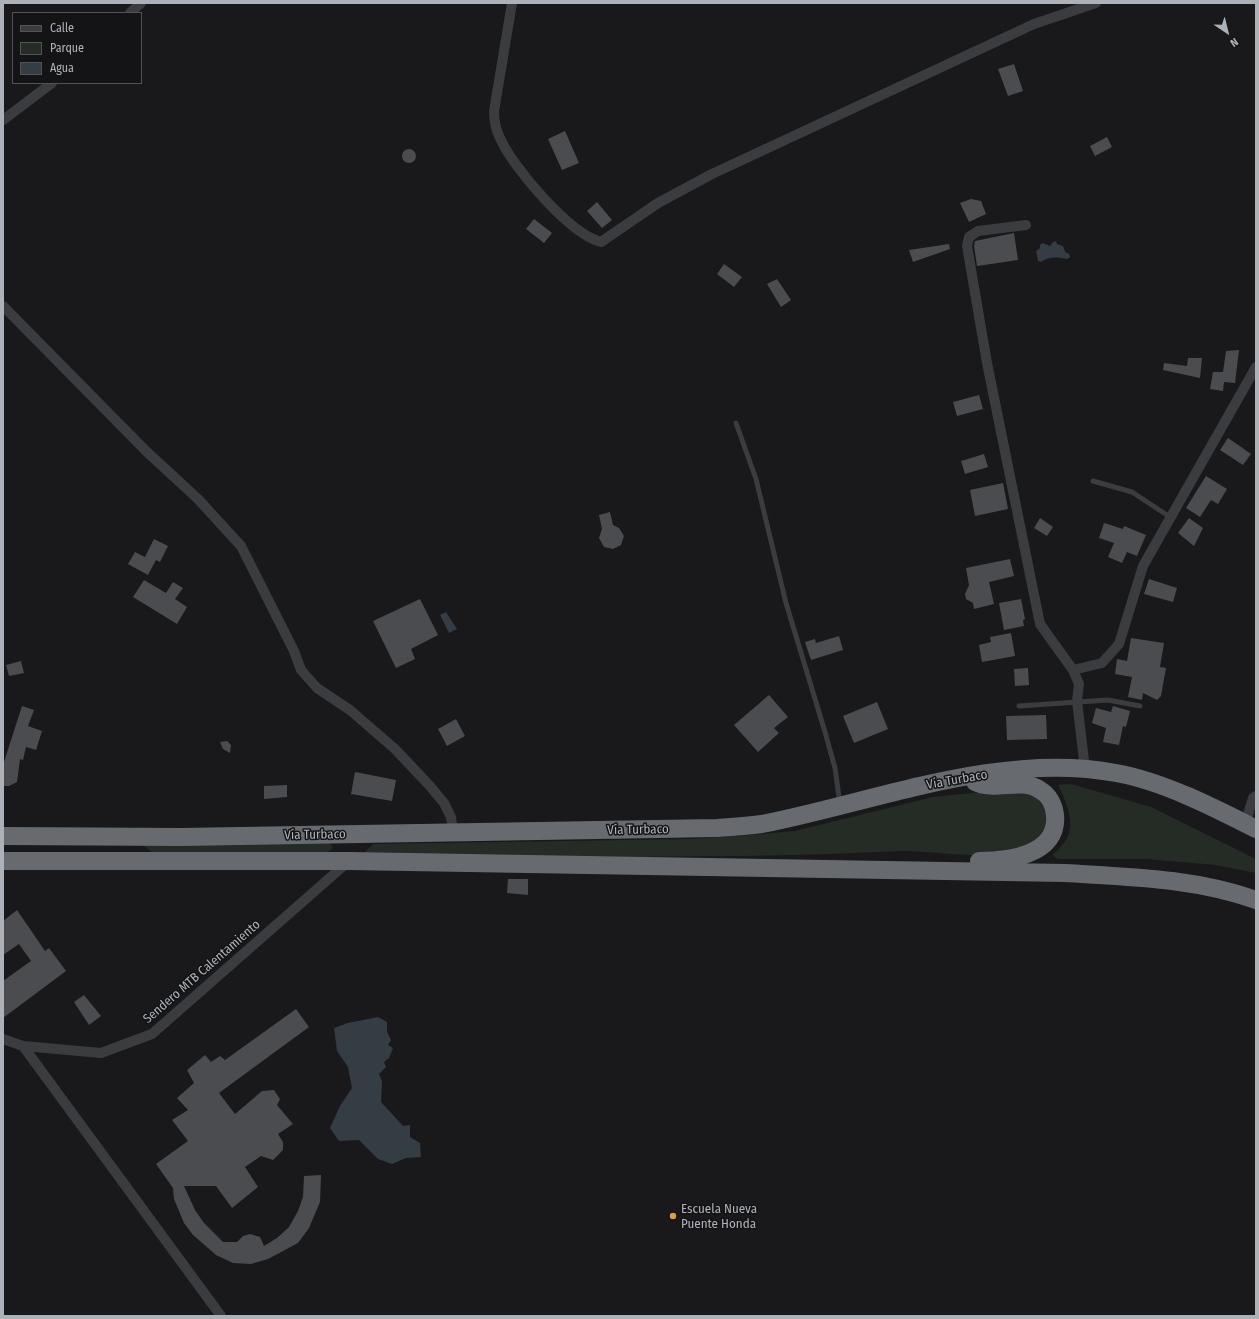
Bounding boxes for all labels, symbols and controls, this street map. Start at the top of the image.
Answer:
legend [12,12,142,84]
north arrow [1207,12,1247,52]
text: Calle [50,21,74,35]
text: N [1228,35,1241,49]
text: Parque [50,41,84,55]
text: Agua [50,61,74,75]
street label: Vía Turbaco [925,767,989,793]
street label: Vía Turbaco [607,822,669,838]
street label: Vía Turbaco [284,827,346,843]
street label: Sendero MTB Calentamiento [140,917,264,1027]
place label: Escuela Nueva Puente Honda [681,1201,757,1232]
marker: Escuela Nueva Puente Honda [668,1211,678,1221]

